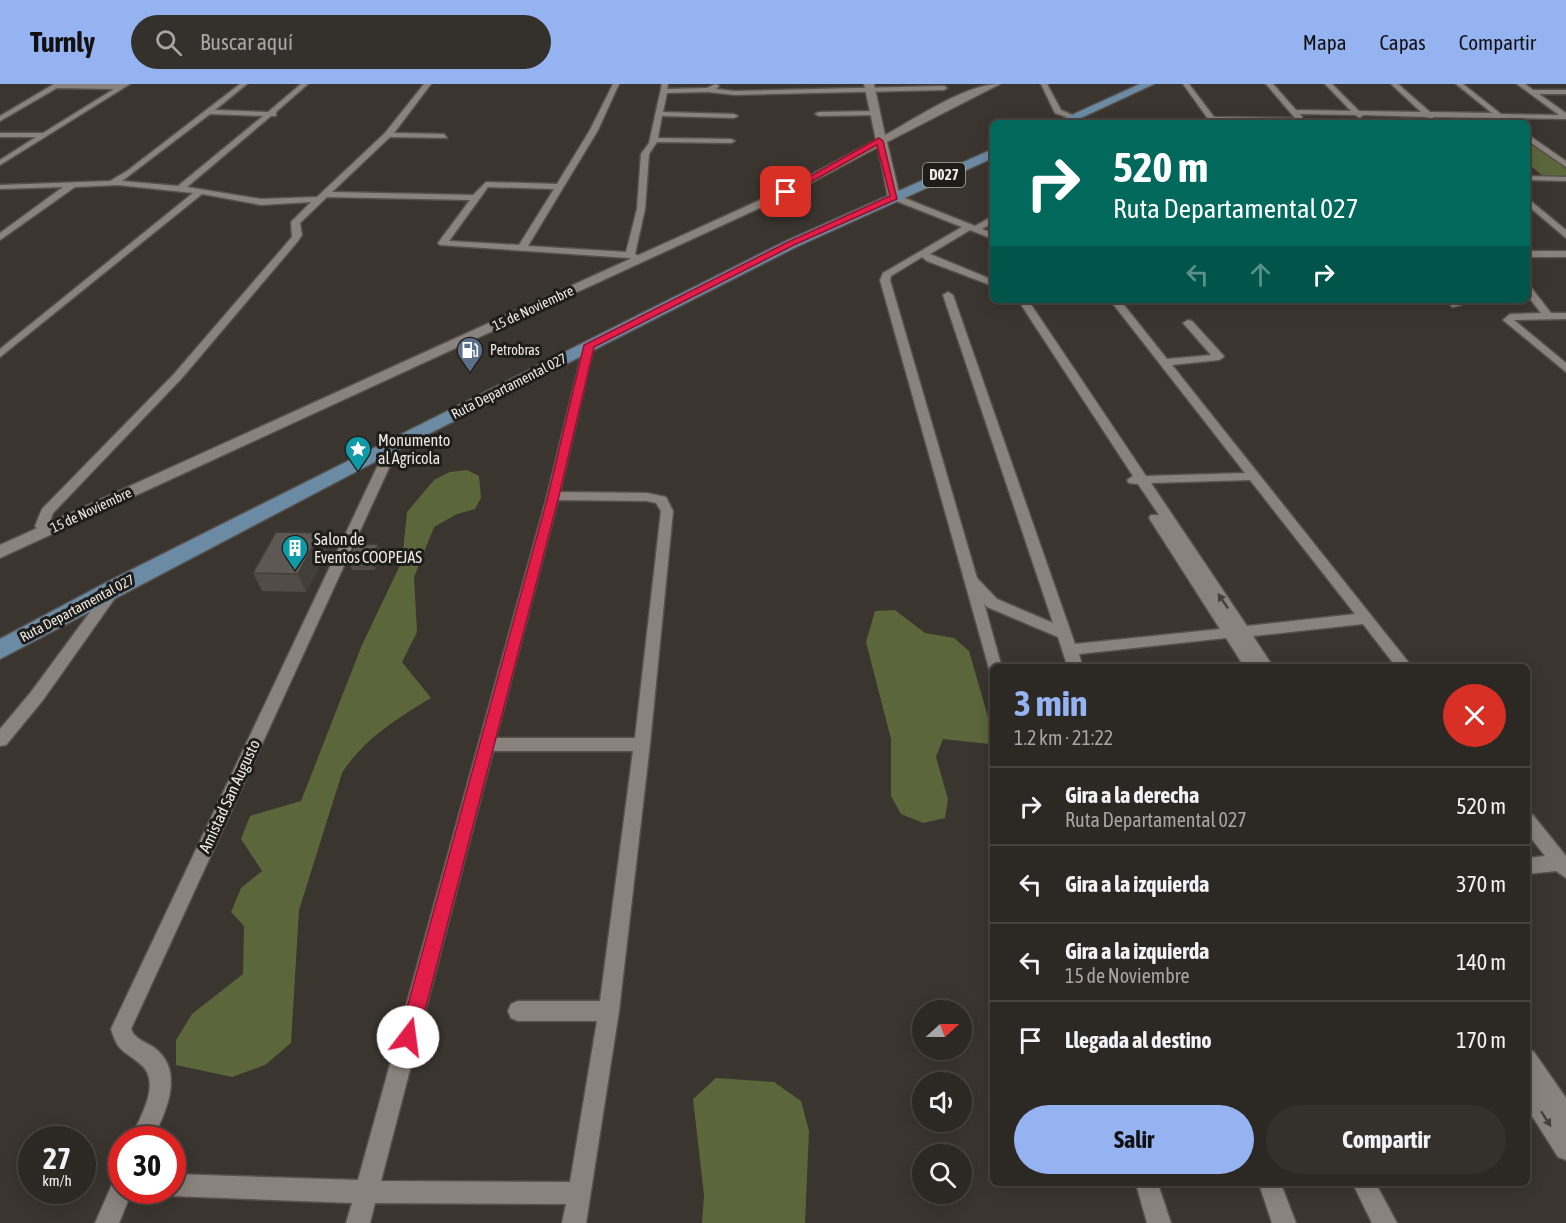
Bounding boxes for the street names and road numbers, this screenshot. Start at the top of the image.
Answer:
road number: D027 [923,163,965,187]
street label: 15 de Noviembre [490,282,576,334]
street label: Ruta Departamental 027 [449,350,569,422]
street label: 15 de Noviembre [48,484,134,536]
street label: Ruta Departamental 027 [17,571,137,645]
street label: Amistad San Augusto [195,737,264,856]

